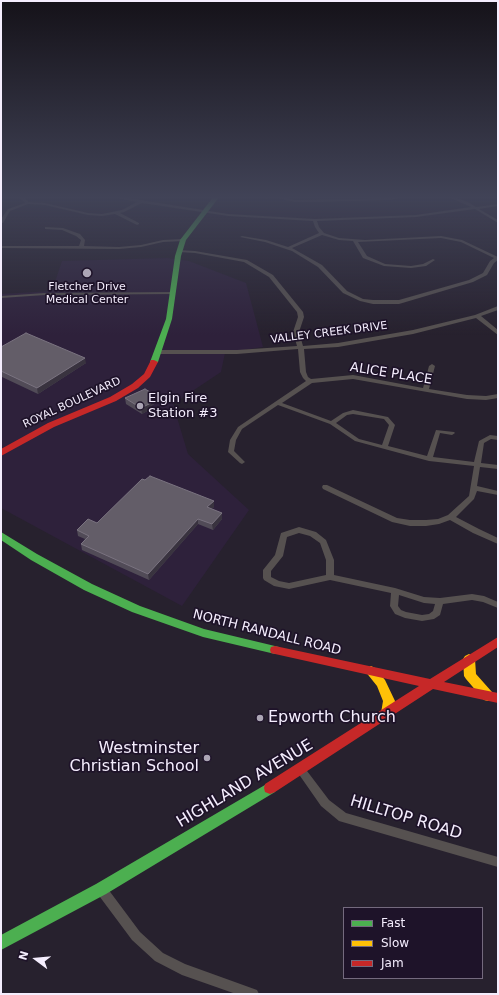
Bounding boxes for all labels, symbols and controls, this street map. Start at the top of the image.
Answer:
marker: Fletcher Drive Medical Center [81,267,93,279]
place label: Fletcher Drive Medical Center [46,280,128,306]
street label: VALLEY CREEK DRIVE [270,319,388,347]
street label: ALICE PLACE [349,360,433,388]
street label: ROYAL BOULEVARD [21,375,123,431]
place label: Elgin Fire Station #3 [148,391,218,422]
marker: Elgin Fire Station #3 [135,401,145,411]
street label: NORTH RANDALL ROAD [191,607,343,659]
place label: Epworth Church [268,708,396,728]
marker: Epworth Church [255,713,265,723]
street label: HIGHLAND AVENUE [173,736,317,832]
place label: Westminster Christian School [69,739,199,777]
marker: Westminster Christian School [202,753,212,763]
street label: HILLTOP ROAD [348,792,464,844]
legend [343,907,483,979]
text: Fast [381,916,405,930]
text: Slow [381,936,409,950]
north arrow [16,939,56,979]
text: N [16,949,32,962]
text: Jam [381,956,404,970]

